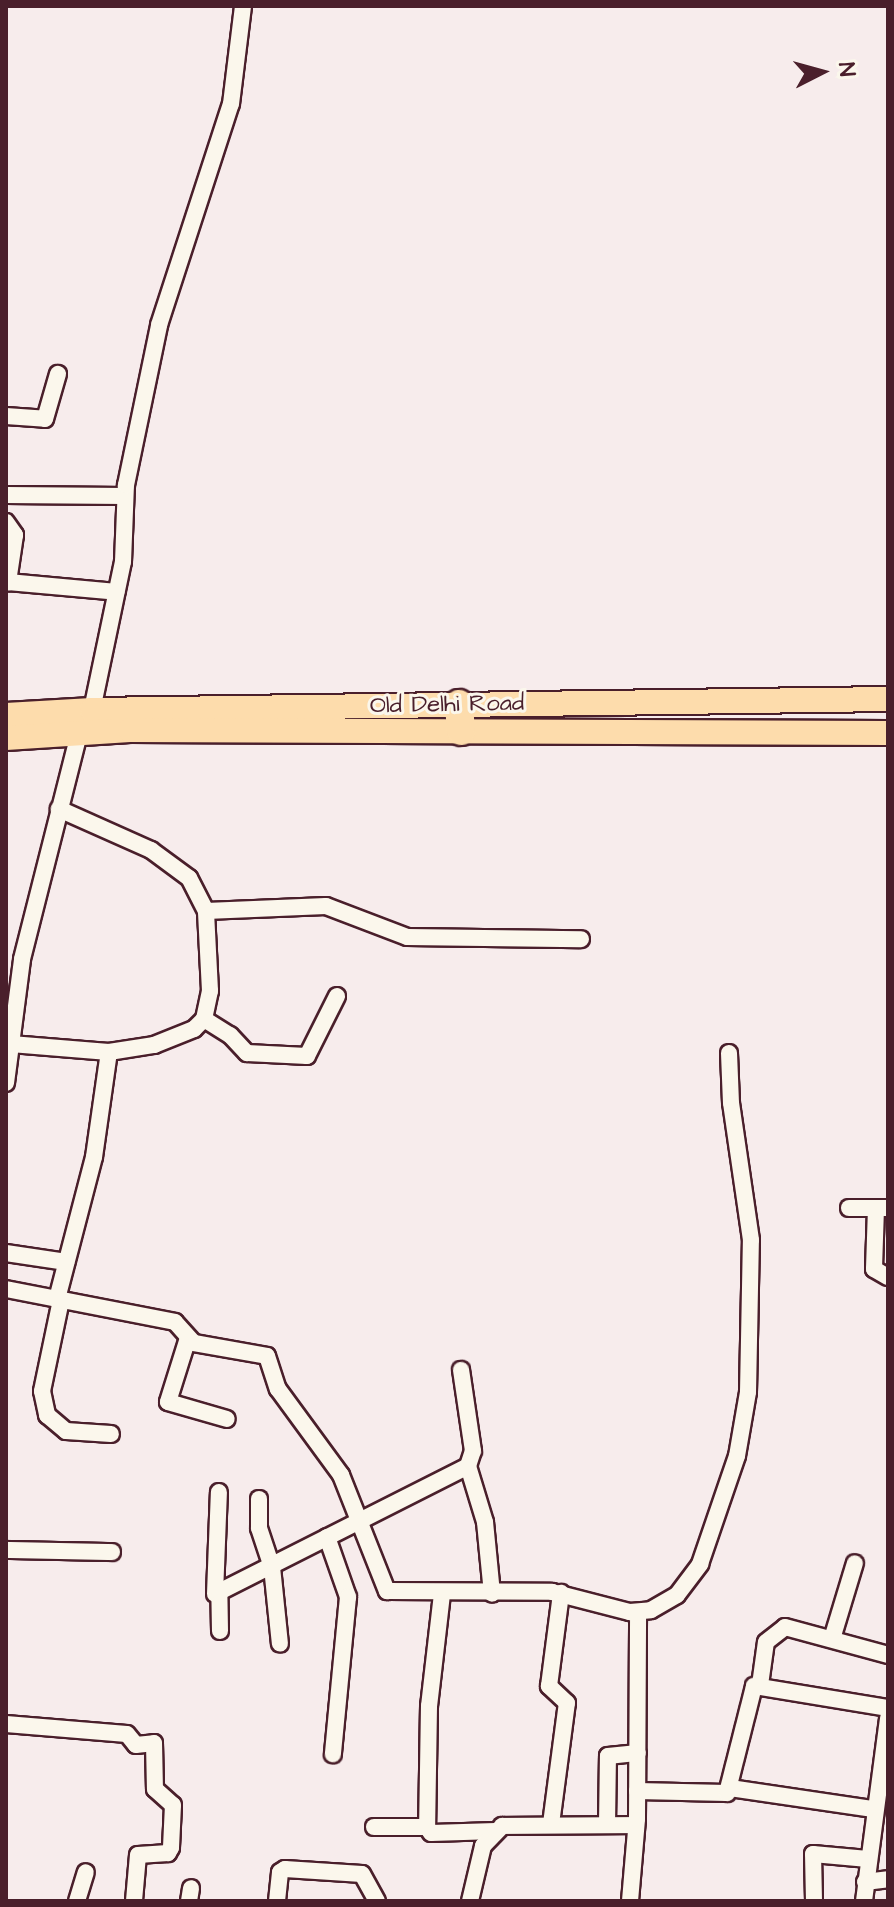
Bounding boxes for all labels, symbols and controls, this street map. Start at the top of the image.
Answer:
north arrow [782,32,862,112]
text: N [830,61,863,78]
street label: Old Delhi Road [370,689,524,721]

